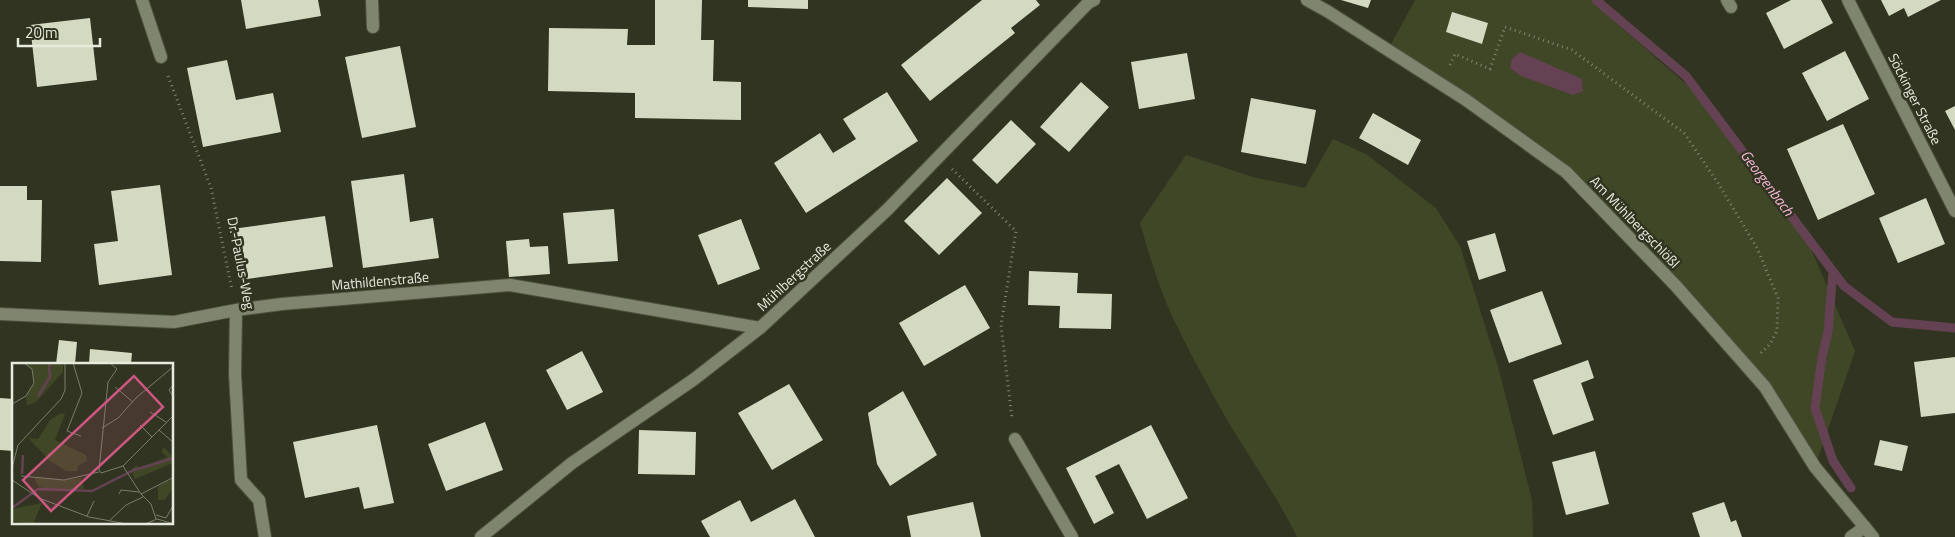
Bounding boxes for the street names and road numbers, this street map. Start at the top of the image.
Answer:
street label: Söckinger Straße [1883,49,1947,148]
street label: Am Mühlbergschlößl [1586,171,1685,273]
street label: Dr.-Paulus-Weg [222,215,261,311]
street label: Mühlbergstraße [752,236,835,316]
street label: Mathildenstraße [330,266,430,295]

